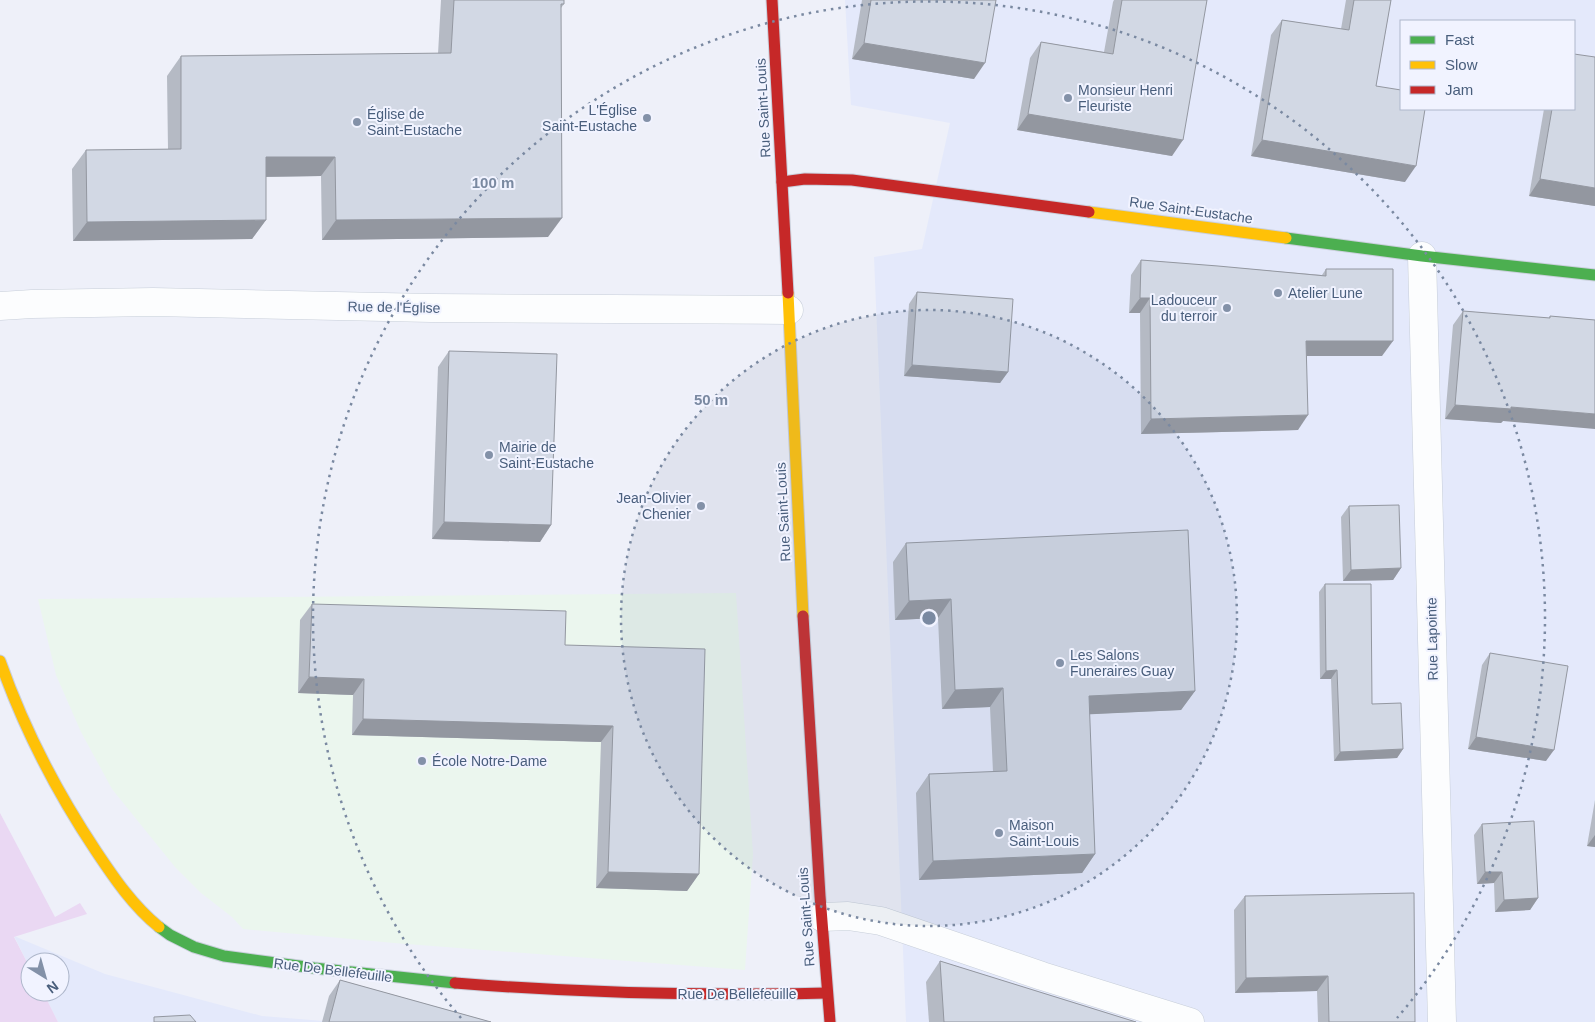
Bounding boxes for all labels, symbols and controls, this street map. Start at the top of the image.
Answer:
legend [1400,20,1575,110]
text: Fast [1445,31,1475,48]
text: Slow [1445,56,1478,73]
street label: Rue Saint-Louis [752,58,774,158]
text: Jam [1445,81,1473,98]
place label: Monsieur Henri Fleuriste [1078,82,1173,114]
marker: Monsieur Henri Fleuriste [1062,92,1074,104]
place label: L'Église Saint-Eustache [542,102,637,134]
place label: Église de Saint-Eustache [367,106,462,138]
marker: L'Église Saint-Eustache [641,112,653,124]
marker: Église de Saint-Eustache [351,116,363,128]
text: 100 m [472,174,514,191]
street label: Rue Saint-Eustache [1128,193,1254,227]
place label: Atelier Lune [1288,285,1363,301]
marker: Atelier Lune [1272,287,1284,299]
place label: Ladouceur du terroir [1151,292,1217,324]
street label: Rue de l'Église [347,298,441,316]
marker: Ladouceur du terroir [1221,302,1233,314]
text: 50 m [694,391,728,408]
place label: Mairie de Saint-Eustache [499,439,594,471]
marker: Mairie de Saint-Eustache [483,449,495,461]
street label: Rue Saint-Louis [772,462,794,562]
place label: Jean-Olivier Chenier [616,490,691,522]
marker: Jean-Olivier Chenier [695,500,707,512]
street label: Rue Lapointe [1423,597,1441,681]
centre of rings [920,609,938,627]
place label: Les Salons Funeraires Guay [1070,647,1174,679]
marker: Les Salons Funeraires Guay [1054,657,1066,669]
place label: École Notre-Dame [432,753,547,769]
marker: École Notre-Dame [416,755,428,767]
place label: Maison Saint-Louis [1009,817,1079,849]
marker: Maison Saint-Louis [993,827,1005,839]
street label: Rue Saint-Louis [795,867,817,967]
north arrow [20,952,70,1002]
street label: Rue De Bellefeuille [273,955,393,985]
text: N [44,978,62,997]
street label: Rue De Bellefeuille [677,986,797,1002]

